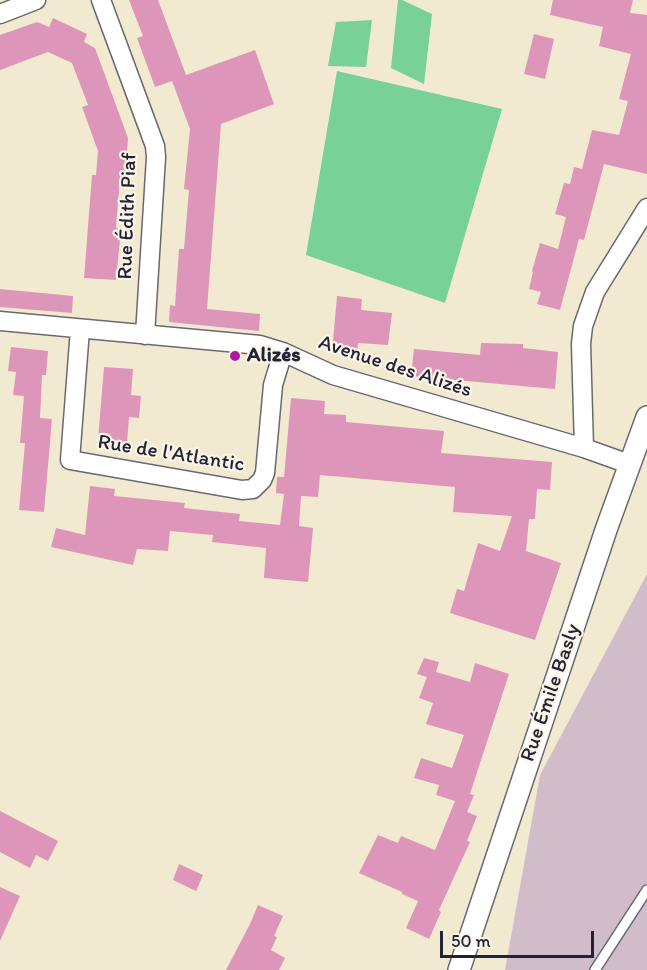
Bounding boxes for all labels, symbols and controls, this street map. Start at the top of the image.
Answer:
street label: Rue Édith Piaf [113,152,143,280]
street label: Avenue des Alizés [315,330,475,404]
place label: Alizés [247,343,301,369]
marker: Alizés [228,349,242,363]
street label: Rue de l'Atlantic [96,430,246,478]
street label: Rue Émile Basly [516,621,586,765]
scale bar [443,919,598,957]
text: 50 m [451,930,491,952]

